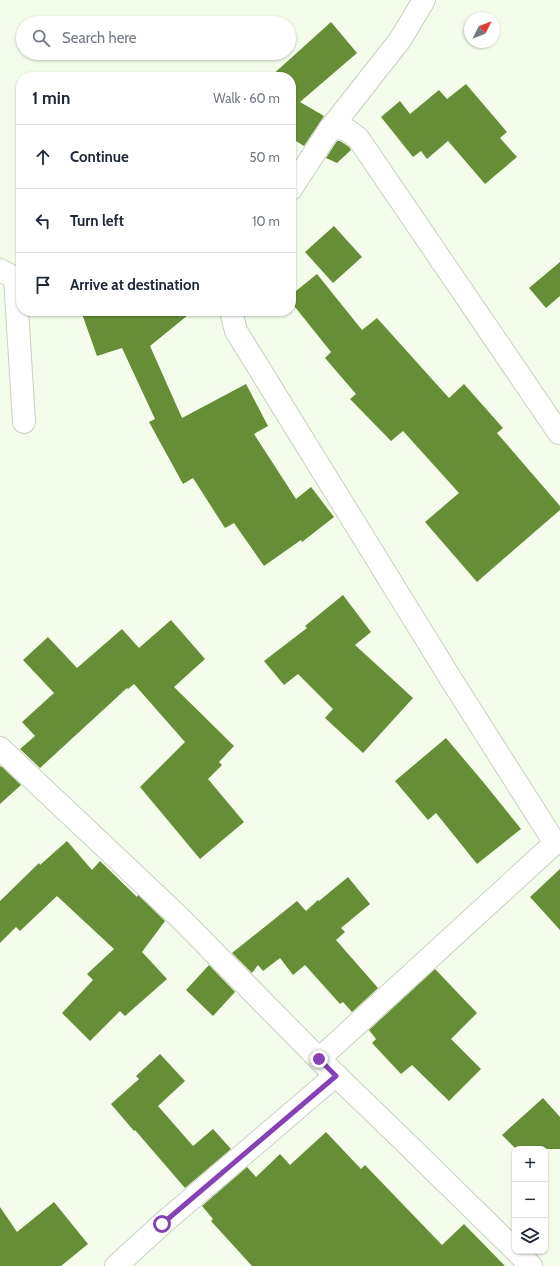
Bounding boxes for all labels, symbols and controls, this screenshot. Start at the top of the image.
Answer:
north arrow [464,12,500,48]
search box [16,16,296,60]
icon: search [30,27,52,49]
text: Search here [62,29,137,47]
text: 1 min [32,88,70,108]
text: Walk · 60 m [213,90,280,106]
icon: ahead [32,146,54,168]
text: Continue [70,148,129,166]
text: 50 m [250,149,280,165]
icon: left [32,210,54,232]
text: Turn left [70,212,124,230]
text: 10 m [252,213,280,229]
icon: arrive [32,274,54,296]
text: Arrive at destination [70,276,200,294]
route end [310,1050,328,1068]
map controls [512,1146,548,1254]
button: + [512,1146,548,1182]
button: − [512,1182,548,1218]
route start [153,1215,171,1233]
button: layers [512,1218,548,1254]

